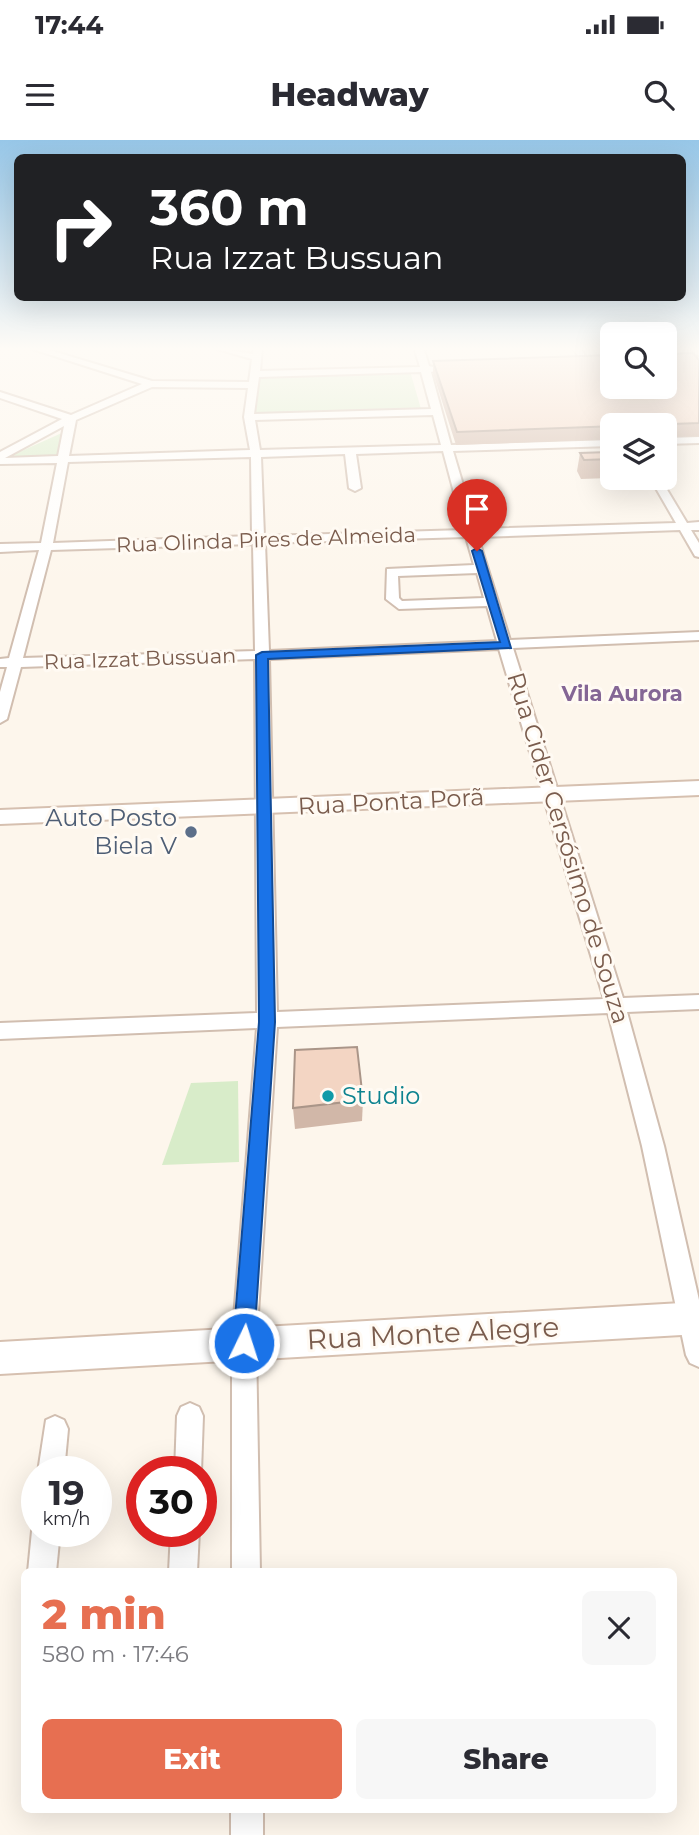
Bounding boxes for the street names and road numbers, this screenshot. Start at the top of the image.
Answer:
street label: Rua Olinda Pires de Almeida [116,522,416,557]
street label: Rua Izzat Bussuan [43,643,237,674]
street label: Rua Cider Cersósimo de Souza [501,669,636,1027]
street label: Rua Ponta Porã [297,782,485,821]
street label: Rua Monte Alegre [306,1309,560,1357]

